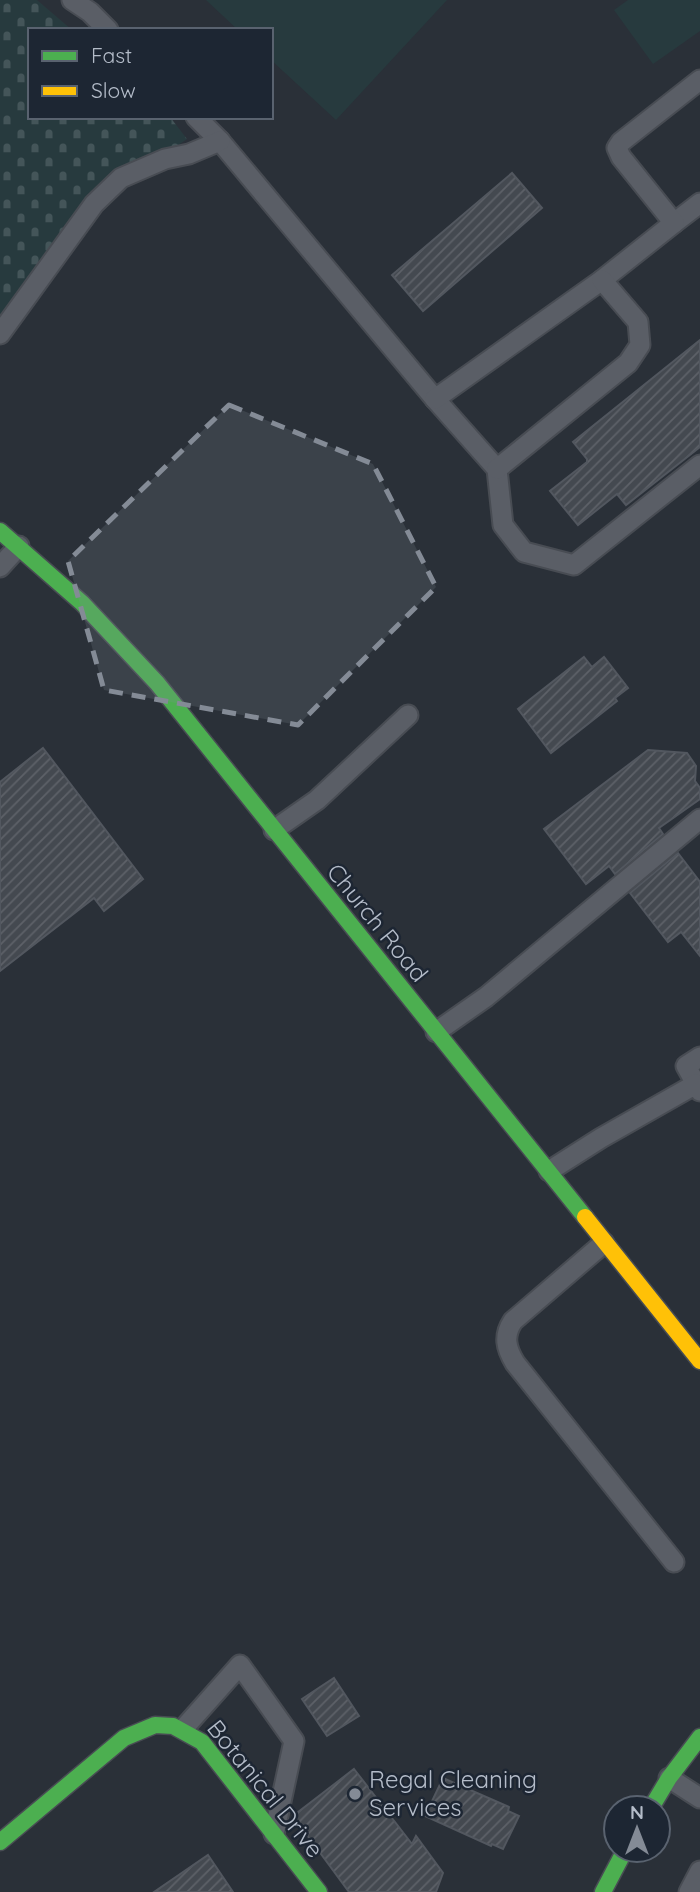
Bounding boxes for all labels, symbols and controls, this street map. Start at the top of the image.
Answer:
legend [28,28,273,119]
text: Fast [91,42,132,68]
text: Slow [91,77,136,103]
street label: Church Road [321,857,435,988]
street label: Botanical Drive [201,1713,330,1863]
place label: Regal Cleaning Services [369,1764,537,1822]
marker: Regal Cleaning Services [347,1786,363,1802]
north arrow [602,1794,672,1864]
text: N [630,1800,644,1824]

